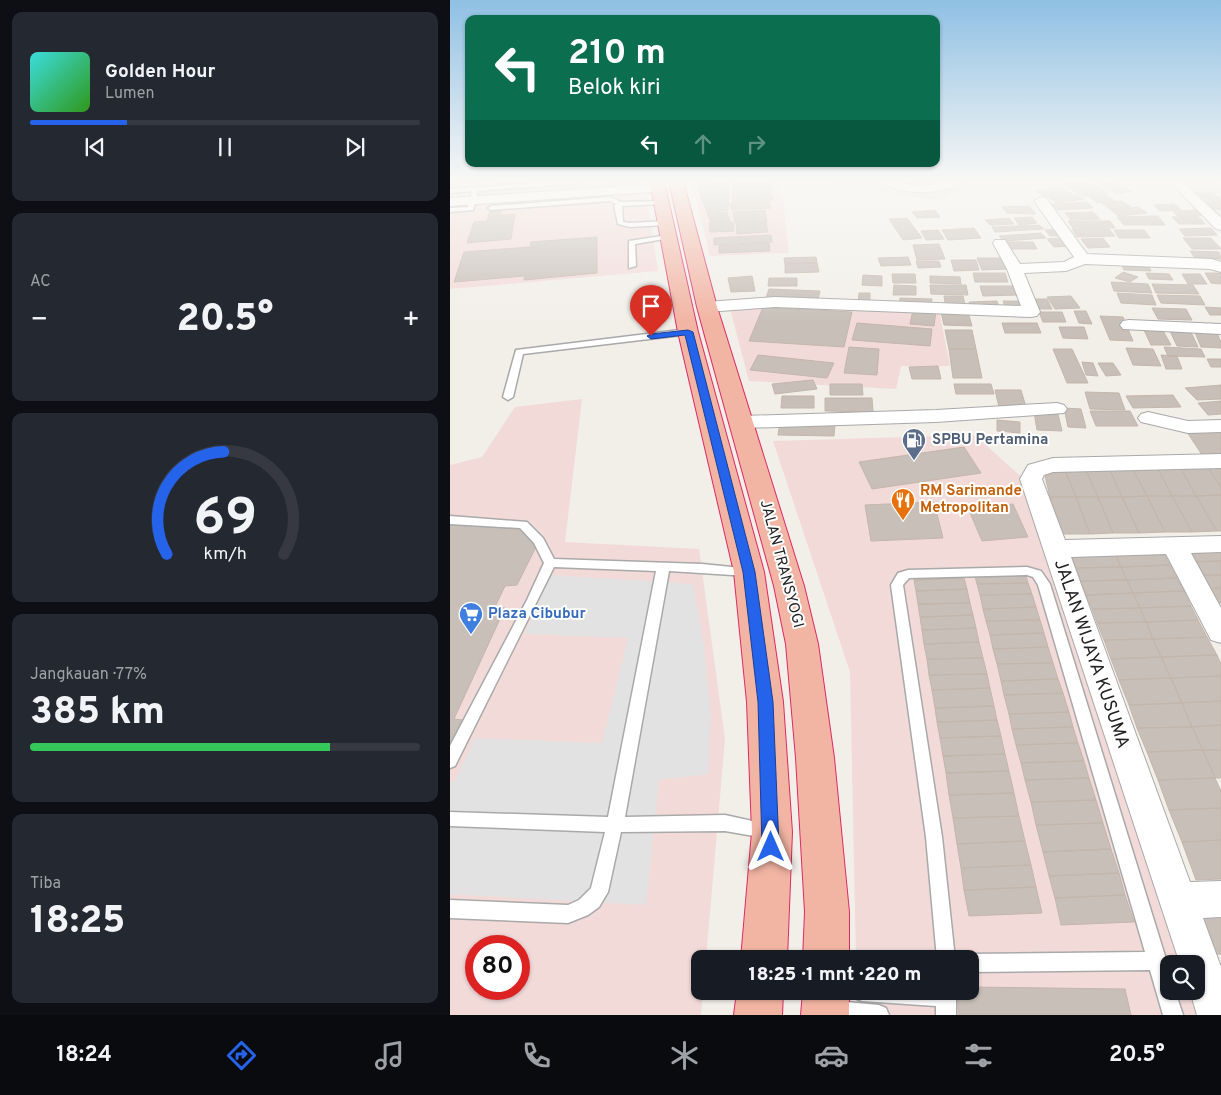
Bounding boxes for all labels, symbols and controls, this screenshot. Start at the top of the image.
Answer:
text: 210 m [568,32,666,76]
icon: left [485,35,550,100]
text: Golden Hour [105,60,216,84]
text: Belok kiri [568,75,661,102]
text: Lumen [105,84,155,104]
icon: left [636,130,664,158]
icon: ahead [689,130,717,158]
icon: right [742,130,770,158]
icon: previous [81,133,109,161]
icon: pause [211,133,239,161]
icon: next [341,133,369,161]
text: AC [30,272,51,292]
pin [630,285,672,336]
icon: arrive [637,292,665,320]
text: 20.5° [177,296,273,345]
text: − [30,303,48,339]
text: + [402,303,420,339]
fuel station icon: SPBU Pertamina [901,427,927,461]
place label: SPBU Pertamina [932,431,1048,450]
place label: RM Sarimande Metropolitan [920,482,1022,518]
text: 69 [193,487,257,553]
restaurant icon: RM Sarimande Metropolitan [890,487,916,521]
street label: JALAN TRANSYOGI [755,498,807,630]
text: km/h [203,543,247,566]
street label: JALAN WIJAYA KUSUMA [1048,556,1134,752]
supermarket icon: Plaza Cibubur [458,601,484,635]
place label: Plaza Cibubur [488,605,586,624]
text: Jangkauan · 77% [30,665,147,685]
text: 385 km [30,689,165,738]
position arrow [744,820,796,872]
text: Tiba [30,874,61,894]
text: 18:25 [30,898,125,947]
speed limit sign: 80 [465,935,530,1000]
map controls [1160,955,1205,1000]
button: search [1160,955,1205,1000]
text: 18:25 · 1 mnt · 220 m [749,963,921,987]
icon: directions [224,1038,259,1073]
icon: music [372,1038,407,1073]
icon: phone [519,1038,554,1073]
icon: climate [667,1038,702,1073]
icon: car [814,1038,849,1073]
icon: filters [961,1038,996,1073]
text: 18:24 [56,1042,112,1069]
text: 20.5° [1109,1042,1165,1069]

